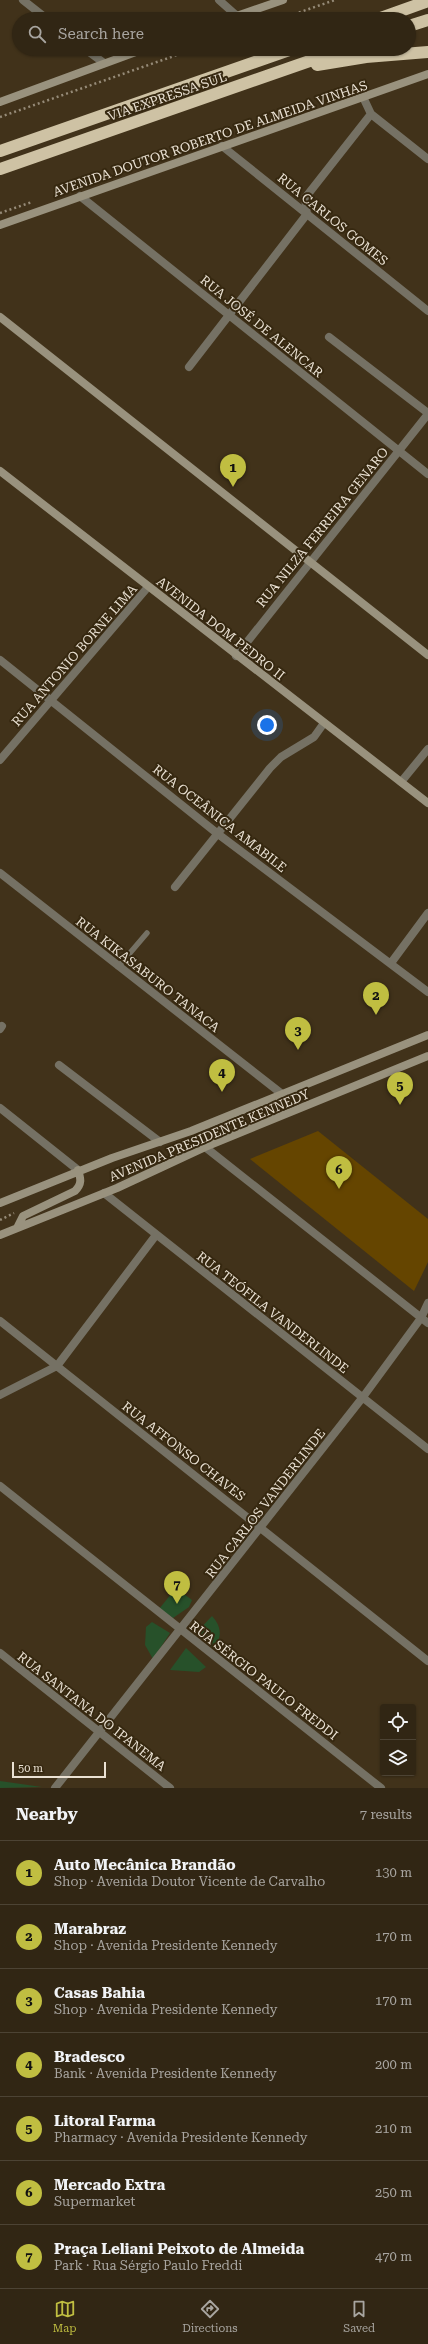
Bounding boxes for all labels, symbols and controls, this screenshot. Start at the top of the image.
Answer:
search box [12,12,416,56]
icon: search [26,23,48,45]
text: Search here [58,25,144,43]
street label: VIA EXPRESSA SUL [106,69,229,124]
street label: AVENIDA DOUTOR ROBERTO DE ALMEIDA VINHAS [51,77,369,200]
street label: RUA CARLOS GOMES [275,170,391,269]
street label: RUA JOSÉ DE ALENCAR [197,272,327,380]
street label: RUA NILZA FERREIRA GENARO [253,445,391,610]
pin: 1 [220,454,246,487]
street label: AVENIDA DOM PEDRO II [154,574,288,683]
street label: RUA ANTONIO BORNE LIMA [9,581,140,729]
your location [257,715,277,735]
street label: RUA OCEÂNICA AMABILE [150,761,290,875]
street label: RUA KIKASABURO TANACA [73,914,222,1035]
pin: 2 [363,982,389,1015]
pin: 3 [285,1017,311,1050]
pin: 4 [209,1059,235,1092]
pin: 5 [387,1072,413,1105]
street label: AVENIDA PRESIDENTE KENNEDY [107,1086,312,1185]
pin: 6 [326,1156,352,1189]
street label: RUA TEÓFILA VANDERLINDE [194,1248,352,1376]
street label: RUA AFFONSO CHAVES [119,1399,248,1504]
street label: RUA CARLOS VANDERLINDE [202,1426,328,1581]
pin: 7 [164,1571,190,1604]
street label: RUA SÉRGIO PAULO FREDDI [187,1617,341,1743]
street label: RUA SANTANA DO IPANEMA [14,1649,169,1774]
map controls [380,1704,416,1776]
button: locate [380,1704,416,1740]
button: layers [380,1740,416,1776]
scale bar [12,1760,106,1779]
text: 50 m [18,1762,43,1775]
text: Nearby [16,1804,78,1824]
text: 7 results [360,1807,412,1822]
text: Auto Mecânica Brandão [54,1856,236,1874]
text: 1 [25,1865,33,1880]
text: 130 m [375,1865,412,1880]
text: Shop · Avenida Doutor Vicente de Carvalho [54,1874,325,1889]
text: Marabraz [54,1920,126,1938]
text: 2 [25,1929,33,1944]
text: 170 m [375,1929,412,1944]
text: Shop · Avenida Presidente Kennedy [54,1938,278,1953]
text: Casas Bahia [54,1984,145,2002]
text: 3 [25,1993,33,2008]
text: 170 m [375,1993,412,2008]
text: Shop · Avenida Presidente Kennedy [54,2002,278,2017]
text: Bradesco [54,2048,125,2066]
text: 4 [25,2057,33,2072]
text: 200 m [375,2057,412,2072]
text: Bank · Avenida Presidente Kennedy [54,2066,277,2081]
text: Litoral Farma [54,2112,156,2130]
text: 5 [25,2121,33,2136]
text: 210 m [375,2121,412,2136]
text: Pharmacy · Avenida Presidente Kennedy [54,2130,307,2145]
text: Mercado Extra [54,2176,165,2194]
text: 6 [25,2185,33,2200]
text: 250 m [375,2185,412,2200]
text: Supermarket [54,2194,135,2209]
text: Praça Leliani Peixoto de Almeida [54,2240,304,2258]
text: 7 [25,2249,33,2264]
text: 470 m [375,2249,412,2264]
text: Park · Rua Sérgio Paulo Freddi [54,2258,242,2273]
tab: Map [53,2298,76,2335]
tab: Directions [182,2298,237,2335]
tab: Saved [343,2298,375,2335]

